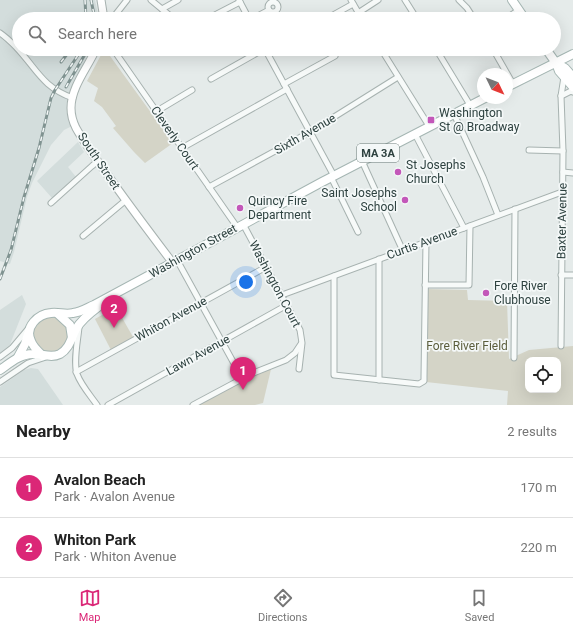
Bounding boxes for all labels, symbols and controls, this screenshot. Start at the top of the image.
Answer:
search box [12,12,561,56]
icon: search [26,23,48,45]
text: Search here [58,25,137,43]
north arrow [477,68,513,104]
street label: Cleverly Court [148,104,202,173]
place label: Washington St @ Broadway [439,106,520,134]
street label: Sixth Avenue [272,111,338,157]
marker: Washington St @ Broadway [426,115,436,125]
street label: South Street [75,130,123,192]
road number: MA 3A [357,144,399,162]
place label: St Josephs Church [406,158,466,186]
marker: St Josephs Church [393,167,403,177]
street label: Baxter Avenue [554,183,570,259]
place label: Saint Josephs School [321,186,397,214]
place label: Quincy Fire Department [248,194,311,222]
marker: Saint Josephs School [400,195,410,205]
marker: Quincy Fire Department [235,203,245,213]
street label: Washington Street [147,221,239,281]
street label: Curtis Avenue [385,224,459,262]
street label: Washington Court [246,238,304,330]
your location [236,272,256,292]
place label: Fore River Clubhouse [494,279,551,307]
marker: Fore River Clubhouse [481,288,491,298]
street label: Whiton Avenue [133,294,209,344]
pin: 2 [101,295,127,328]
street label: Lawn Avenue [164,332,232,378]
park label: Fore River Field [426,339,508,353]
pin: 1 [230,357,256,390]
map controls [525,357,561,393]
button: locate [525,357,561,393]
text: Nearby [16,421,71,441]
text: 2 results [507,424,557,439]
text: Avalon Beach [54,471,146,489]
text: 1 [25,480,33,495]
text: 170 m [520,480,557,495]
text: Park · Avalon Avenue [54,489,175,504]
text: Whiton Park [54,531,136,549]
text: 2 [25,540,33,555]
text: 220 m [520,540,557,555]
text: Park · Whiton Avenue [54,549,176,564]
tab: Map [79,587,101,624]
tab: Directions [258,587,307,624]
tab: Saved [465,587,494,624]

